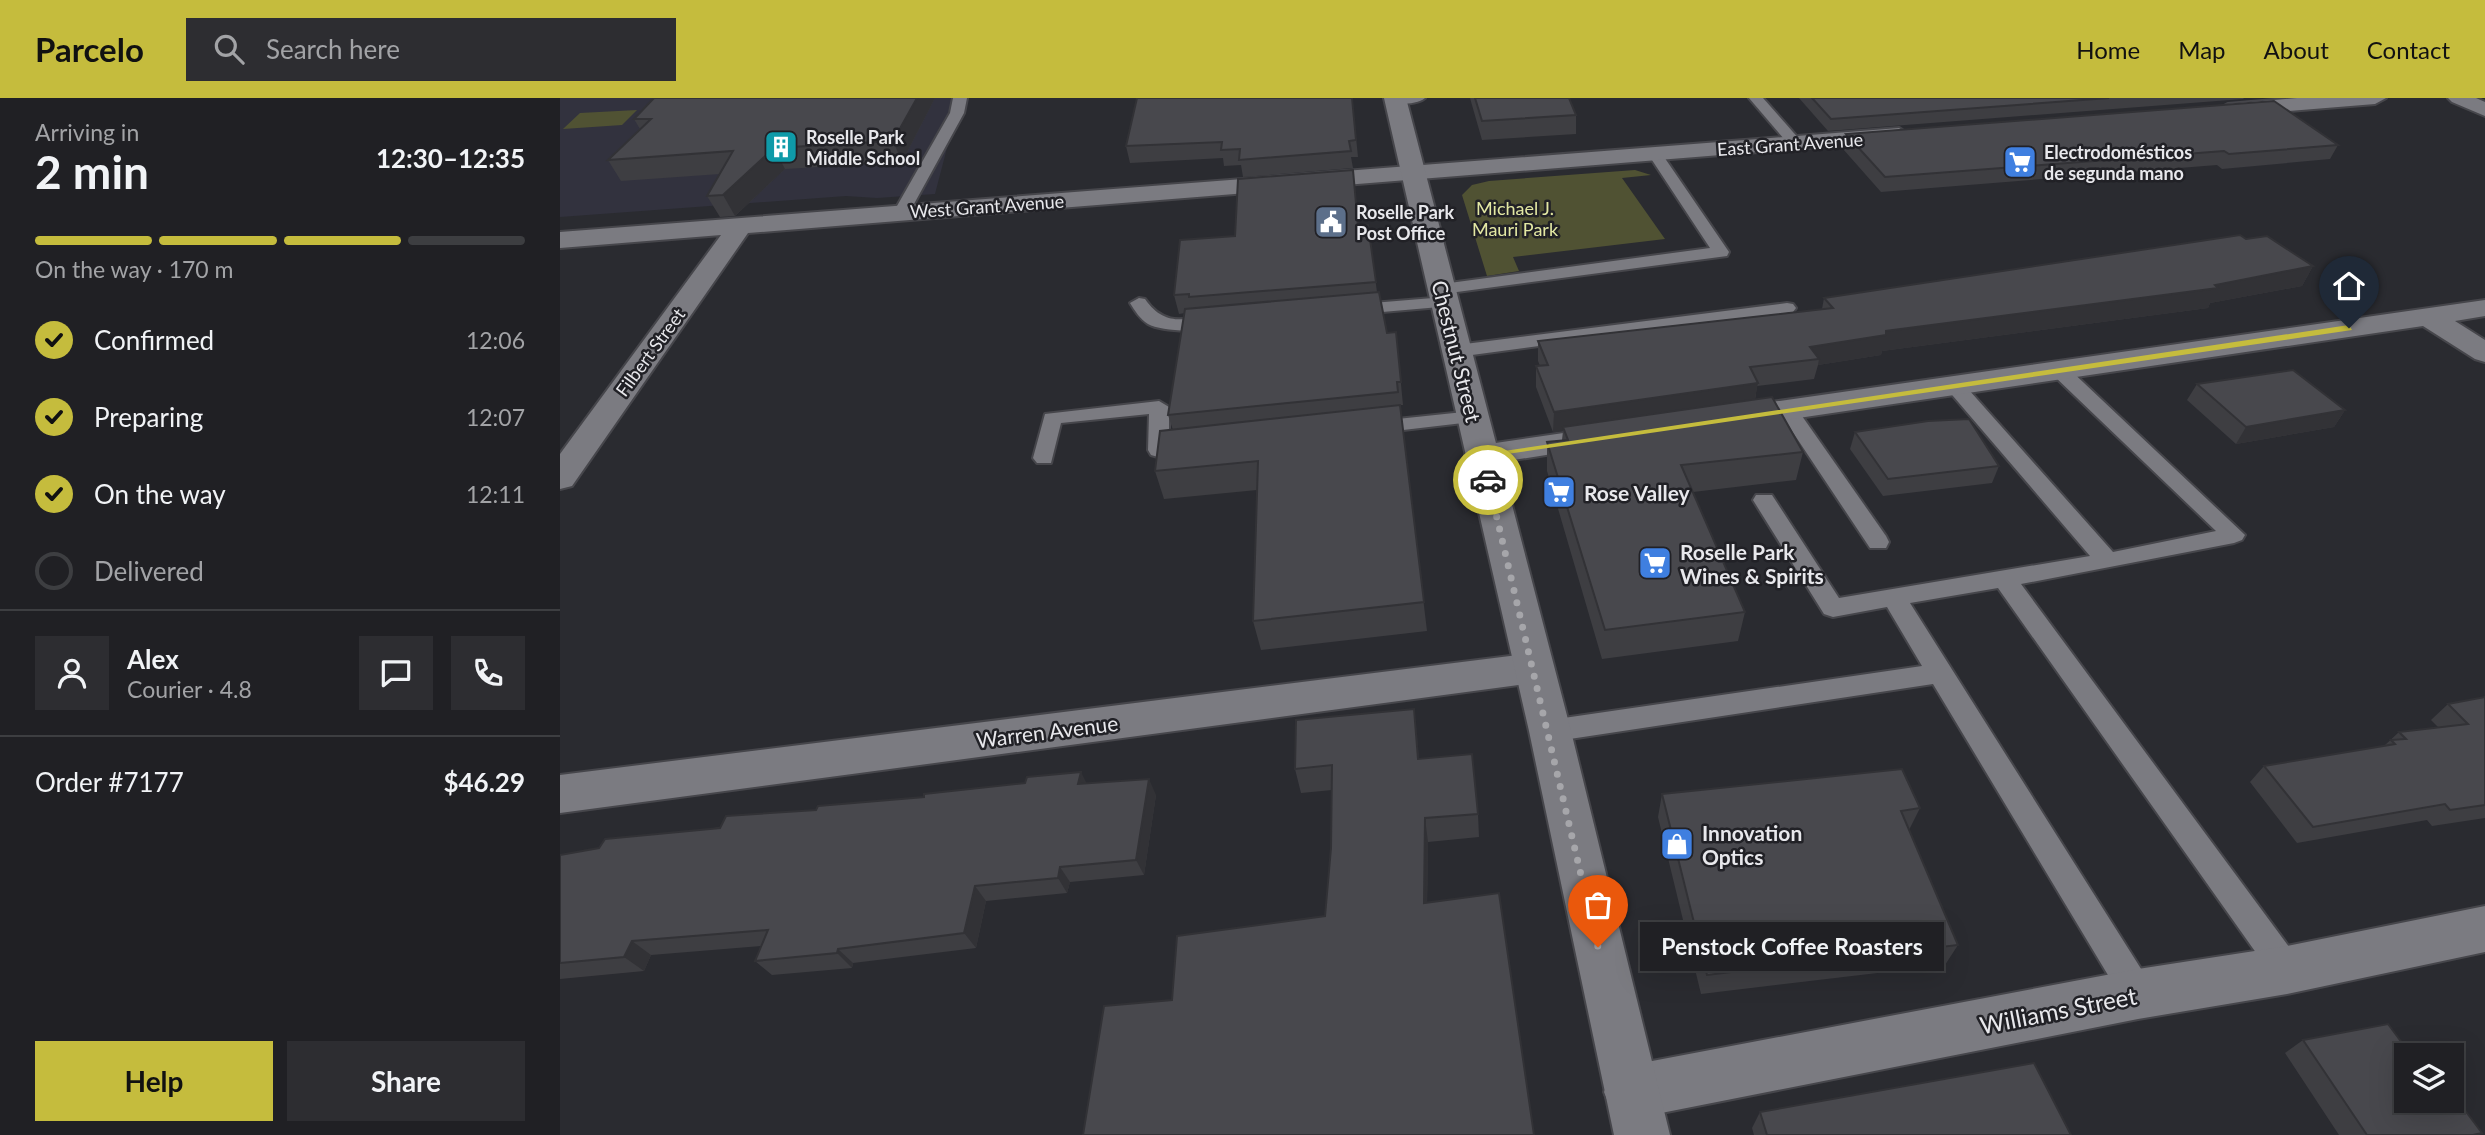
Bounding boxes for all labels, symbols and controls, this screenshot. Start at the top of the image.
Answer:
search box [186,18,676,81]
text: Parcelo [35,29,144,69]
icon: search [210,30,248,68]
text: Search here [266,33,400,65]
text: Home [2076,35,2140,64]
text: Map [2178,35,2226,64]
text: About [2264,35,2329,64]
text: Contact [2367,35,2450,64]
text: Arriving in [35,118,139,146]
place label: Roselle Park Middle School [806,126,920,169]
building icon: Roselle Park Middle School [762,128,800,166]
street label: East Grant Avenue [1716,128,1864,160]
place label: Electrodomésticos de segunda mano [2044,141,2192,184]
text: 12:30–12:35 [376,142,525,174]
supermarket icon: Electrodomésticos de segunda mano [2001,143,2039,181]
text: 2 min [35,144,149,199]
street label: West Grant Avenue [909,190,1065,222]
park label: Michael J. Mauri Park [1472,197,1559,240]
place label: Roselle Park Post Office [1356,201,1454,244]
public building icon: Roselle Park Post Office [1312,203,1350,241]
text: On the way · 170 m [35,255,234,283]
pin [2319,256,2379,328]
icon: home [2330,267,2368,305]
street label: Chestnut Street [1427,278,1487,425]
street label: Filbert Street [611,303,690,400]
icon: check [35,321,73,359]
text: Confirmed [94,324,214,356]
text: 12:06 [466,326,525,354]
icon: check [35,398,73,436]
text: Preparing [94,401,203,433]
text: 12:07 [466,403,525,431]
courier [1453,445,1523,515]
icon: car [1469,461,1507,499]
supermarket icon: Rose Valley [1540,473,1578,511]
icon: check [35,475,73,513]
text: On the way [94,478,226,510]
text: 12:11 [466,480,525,508]
place label: Rose Valley [1584,480,1691,505]
place label: Roselle Park Wines & Spirits [1680,539,1824,588]
supermarket icon: Roselle Park Wines & Spirits [1636,544,1674,582]
text: Delivered [94,555,204,587]
button: person [35,636,109,710]
button: chat [359,636,433,710]
button: phone [451,636,525,710]
text: Alex [127,643,179,675]
text: Courier · 4.8 [127,675,252,703]
street label: Warren Avenue [975,710,1119,752]
text: Order #7177 [35,766,184,798]
text: $46.29 [443,766,525,798]
place label: Innovation Optics [1702,820,1802,869]
shop icon: Innovation Optics [1658,825,1696,863]
pin [1568,875,1628,947]
icon: bag [1579,886,1617,924]
callout: Penstock Coffee Roasters [1640,922,1944,972]
text: Penstock Coffee Roasters [1661,932,1923,960]
street label: Williams Street [1977,981,2139,1039]
button: Help [35,1041,273,1121]
button: Share [287,1041,525,1121]
map controls [2394,1043,2464,1113]
button: layers [2394,1043,2464,1113]

